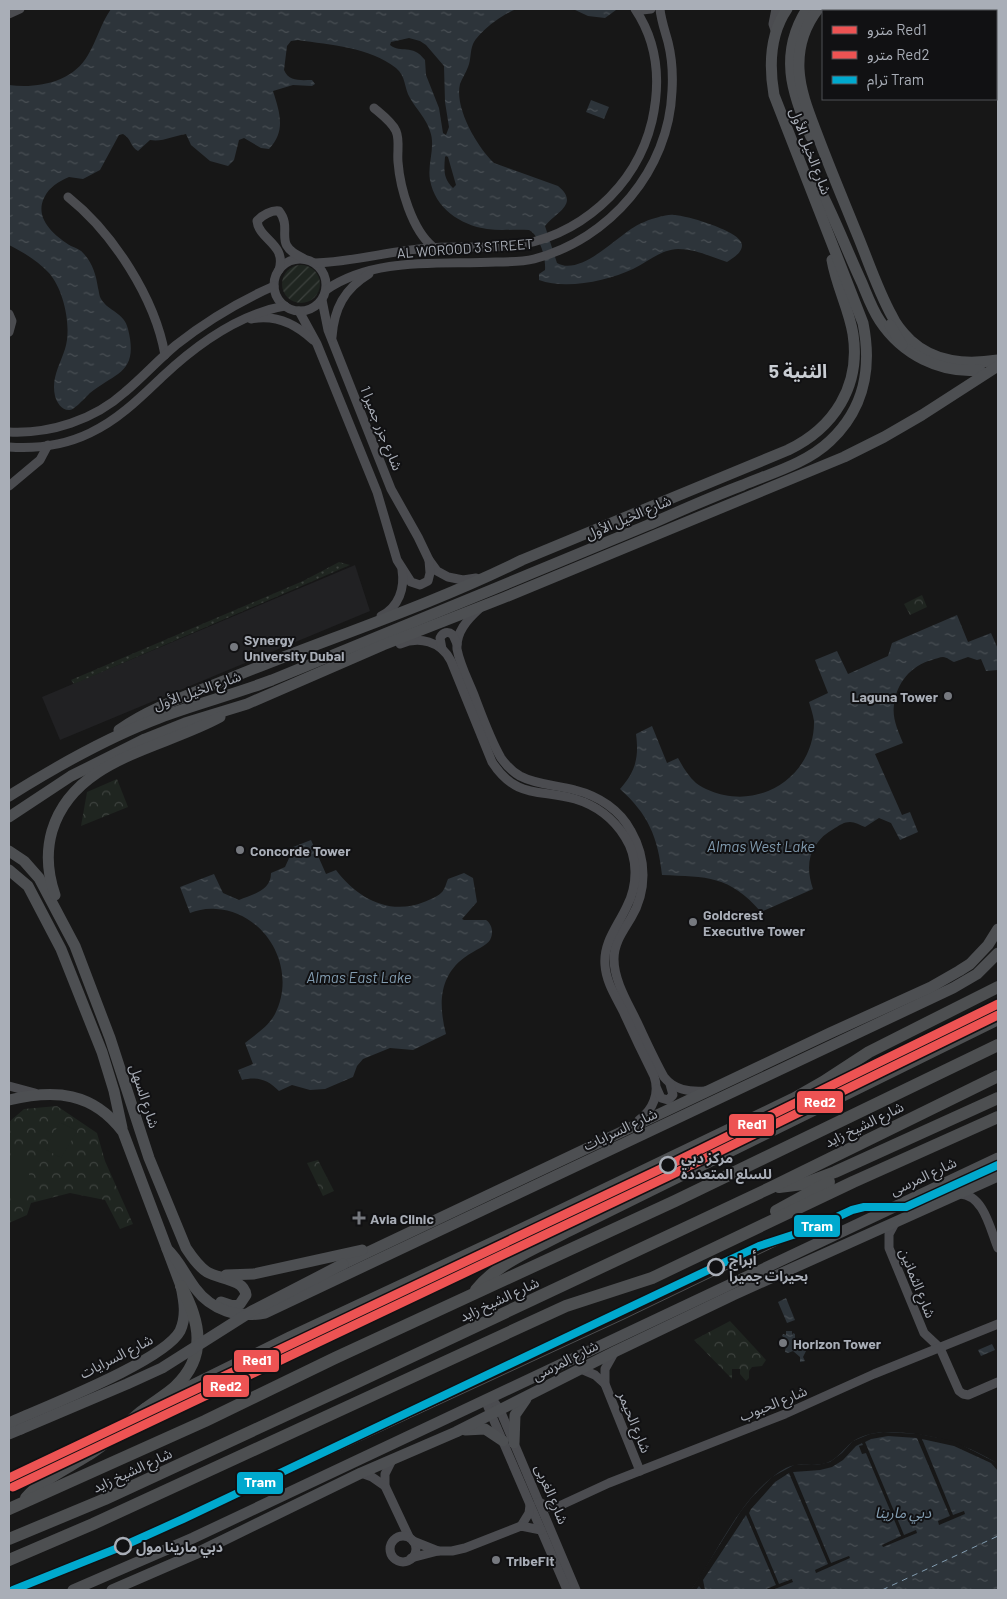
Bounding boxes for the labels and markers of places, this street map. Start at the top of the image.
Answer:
place label: Synergy University Dubai [244,631,345,664]
marker: Synergy University Dubai [228,641,240,653]
place label: Laguna Tower [851,688,939,705]
marker: Laguna Tower [942,690,954,702]
place label: Concorde Tower [250,842,351,859]
marker: Concorde Tower [234,844,246,856]
place label: Goldcrest Executive Tower [703,906,806,939]
marker: Goldcrest Executive Tower [687,916,699,928]
place label: مركز دبي للسلع المتعددة [681,1149,772,1184]
marker: مركز دبي للسلع المتعددة [659,1156,677,1174]
place label: Avia Clinic [370,1210,434,1227]
marker: Avia Clinic [352,1211,366,1225]
place label: أبراج بحيرات جميرا [729,1250,808,1285]
marker: أبراج بحيرات جميرا [707,1258,725,1276]
place label: Horizon Tower [793,1335,882,1352]
marker: Horizon Tower [777,1337,789,1349]
marker: دبي مارينا مول [114,1537,132,1555]
place label: دبي مارينا مول [136,1538,223,1558]
place label: TribeFit [506,1552,555,1569]
marker: TribeFit [490,1554,502,1566]

